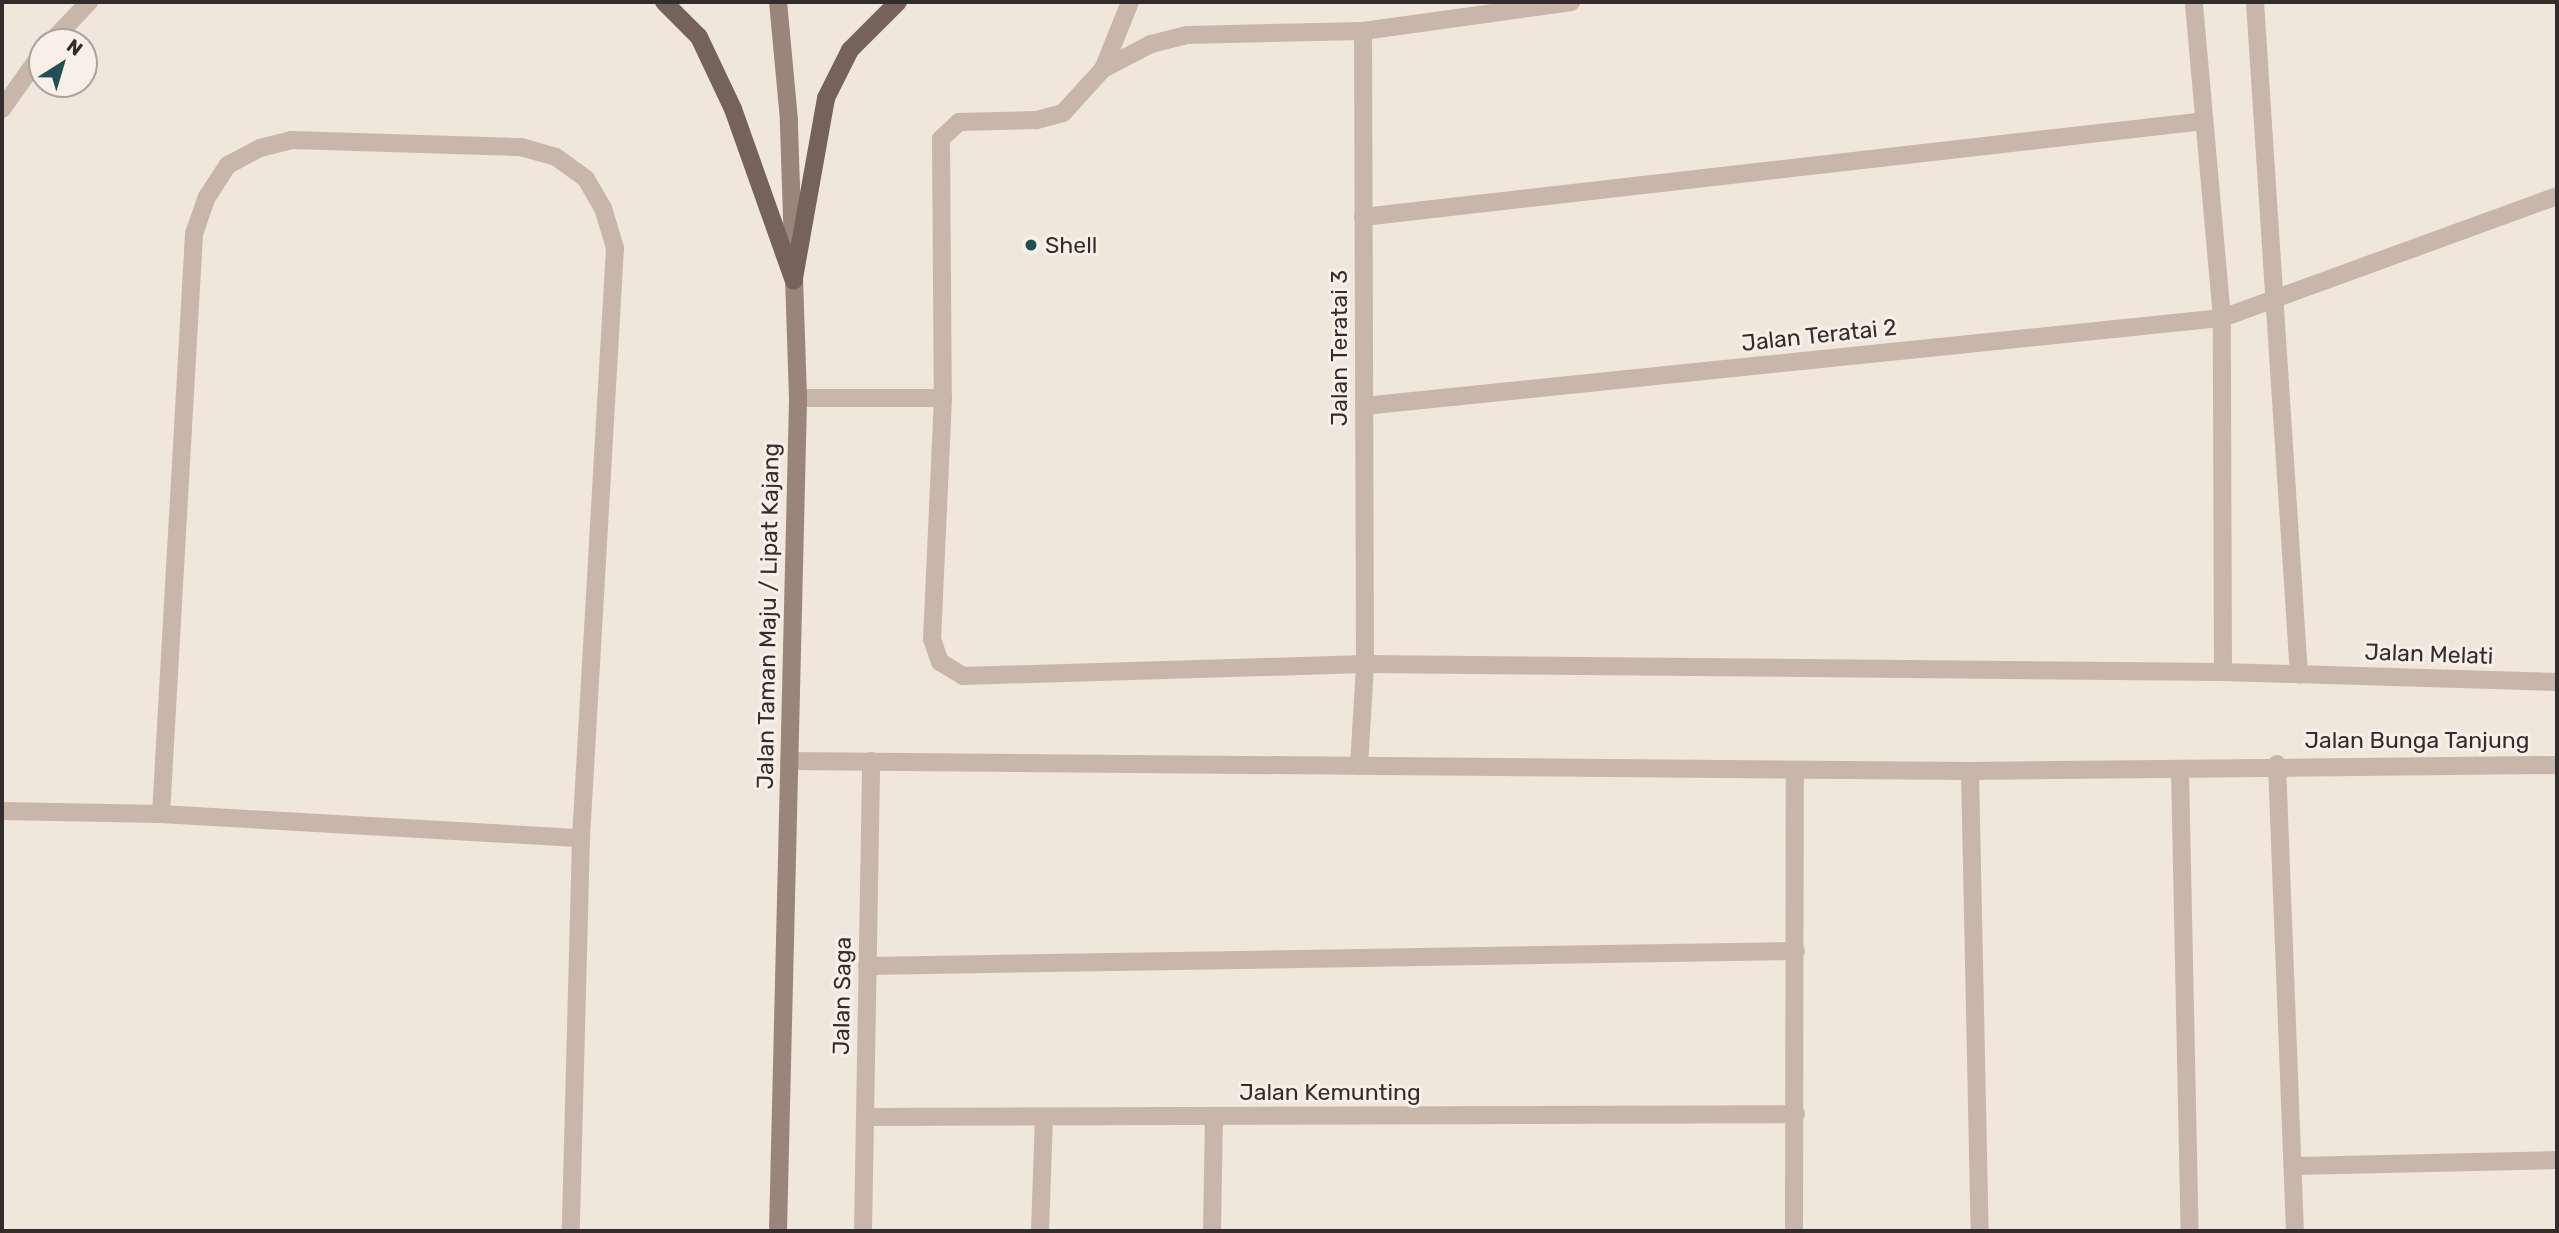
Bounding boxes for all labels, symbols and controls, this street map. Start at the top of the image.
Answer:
north arrow [28,28,98,98]
text: N [62,34,87,61]
place label: Shell [1045,231,1097,259]
marker: Shell [1023,237,1039,253]
street label: Jalan Teratai 3 [1325,270,1353,426]
street label: Jalan Teratai 2 [1740,313,1898,357]
street label: Jalan Taman Maju / Lipat Kajang [751,442,785,790]
street label: Jalan Melati [2364,638,2494,670]
street label: Jalan Bunga Tanjung [2304,726,2530,754]
street label: Jalan Saga [827,937,857,1055]
street label: Jalan Kemunting [1239,1078,1421,1106]

